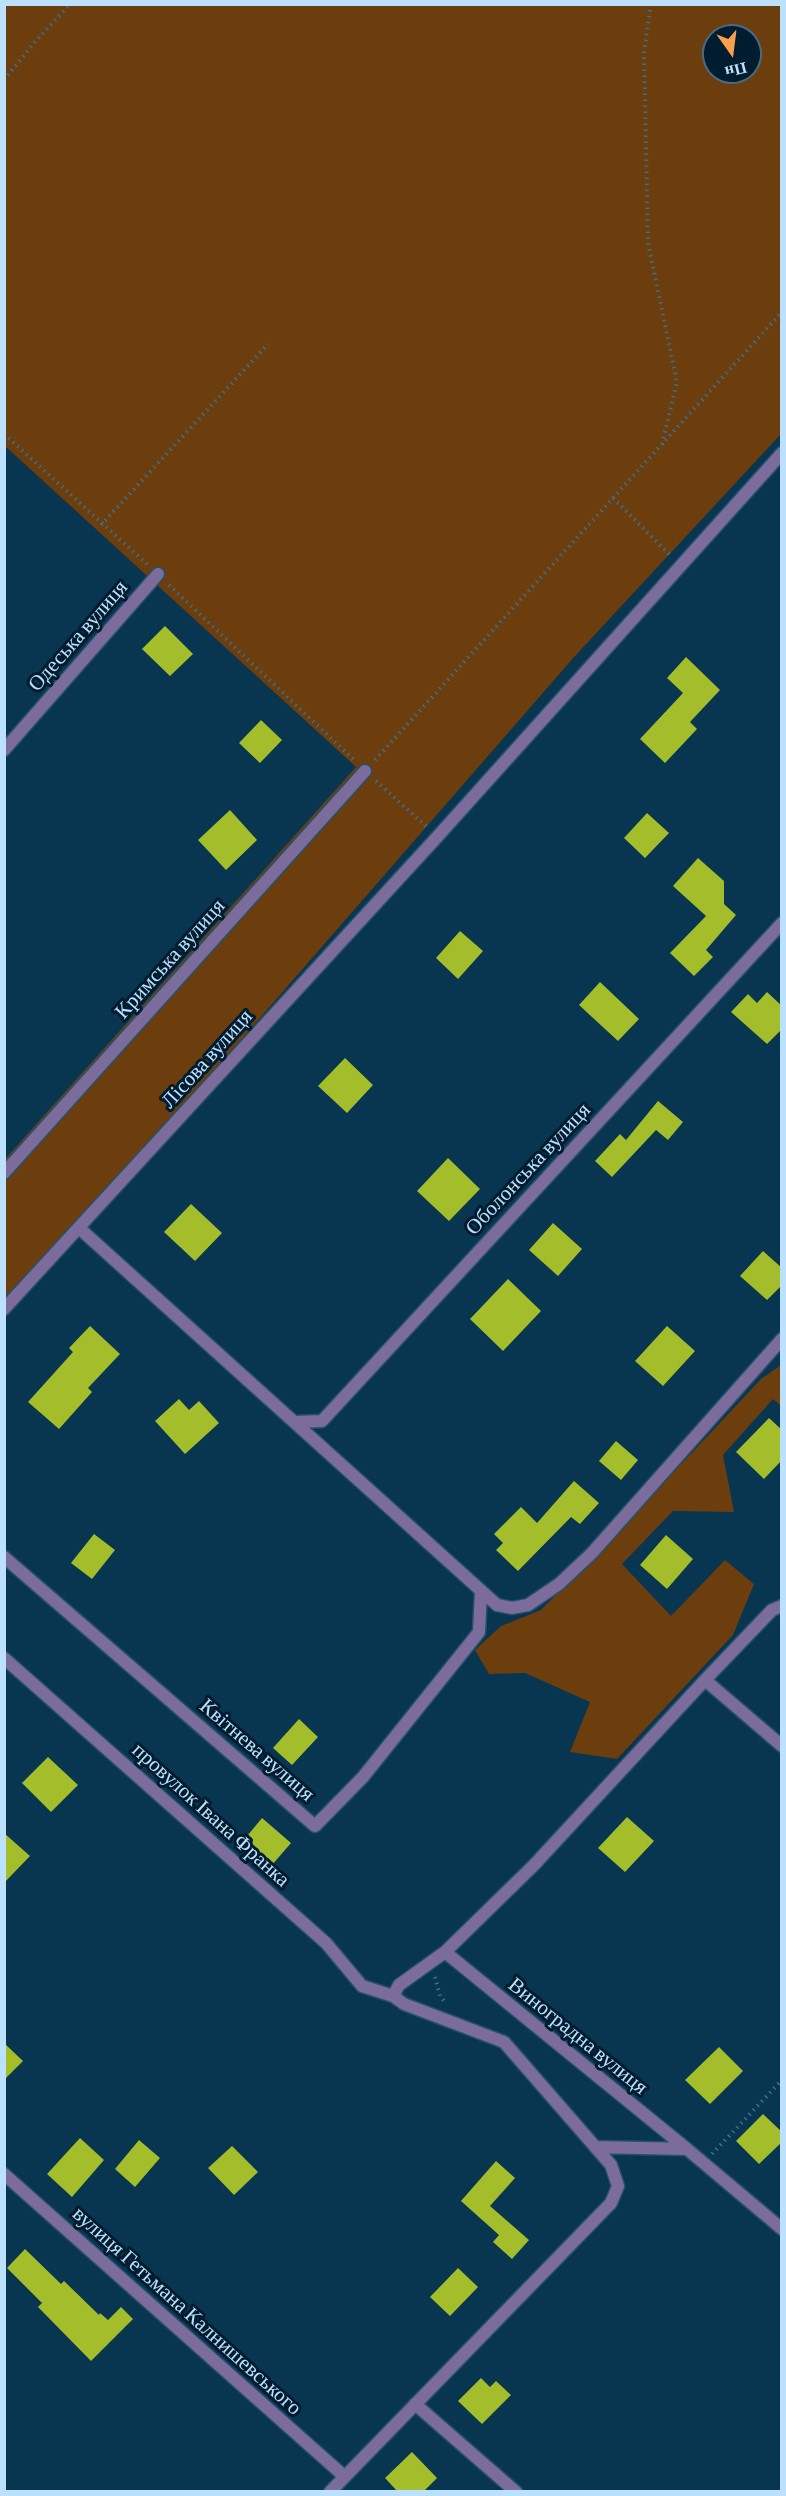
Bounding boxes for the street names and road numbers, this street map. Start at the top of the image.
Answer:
street label: Одеська вулиця [23,575,133,697]
street label: Кримська вулиця [110,894,230,1024]
street label: Лісова вулиця [156,1004,258,1114]
street label: Оболонська вулиця [460,1098,596,1240]
street label: Квітнева вулиця [194,1693,320,1807]
street label: провулок Івана Франка [127,1738,295,1892]
street label: Виноградна вулиця [503,1972,653,2100]
street label: вулиця Гетьмана Калнишевського [67,2201,307,2421]

